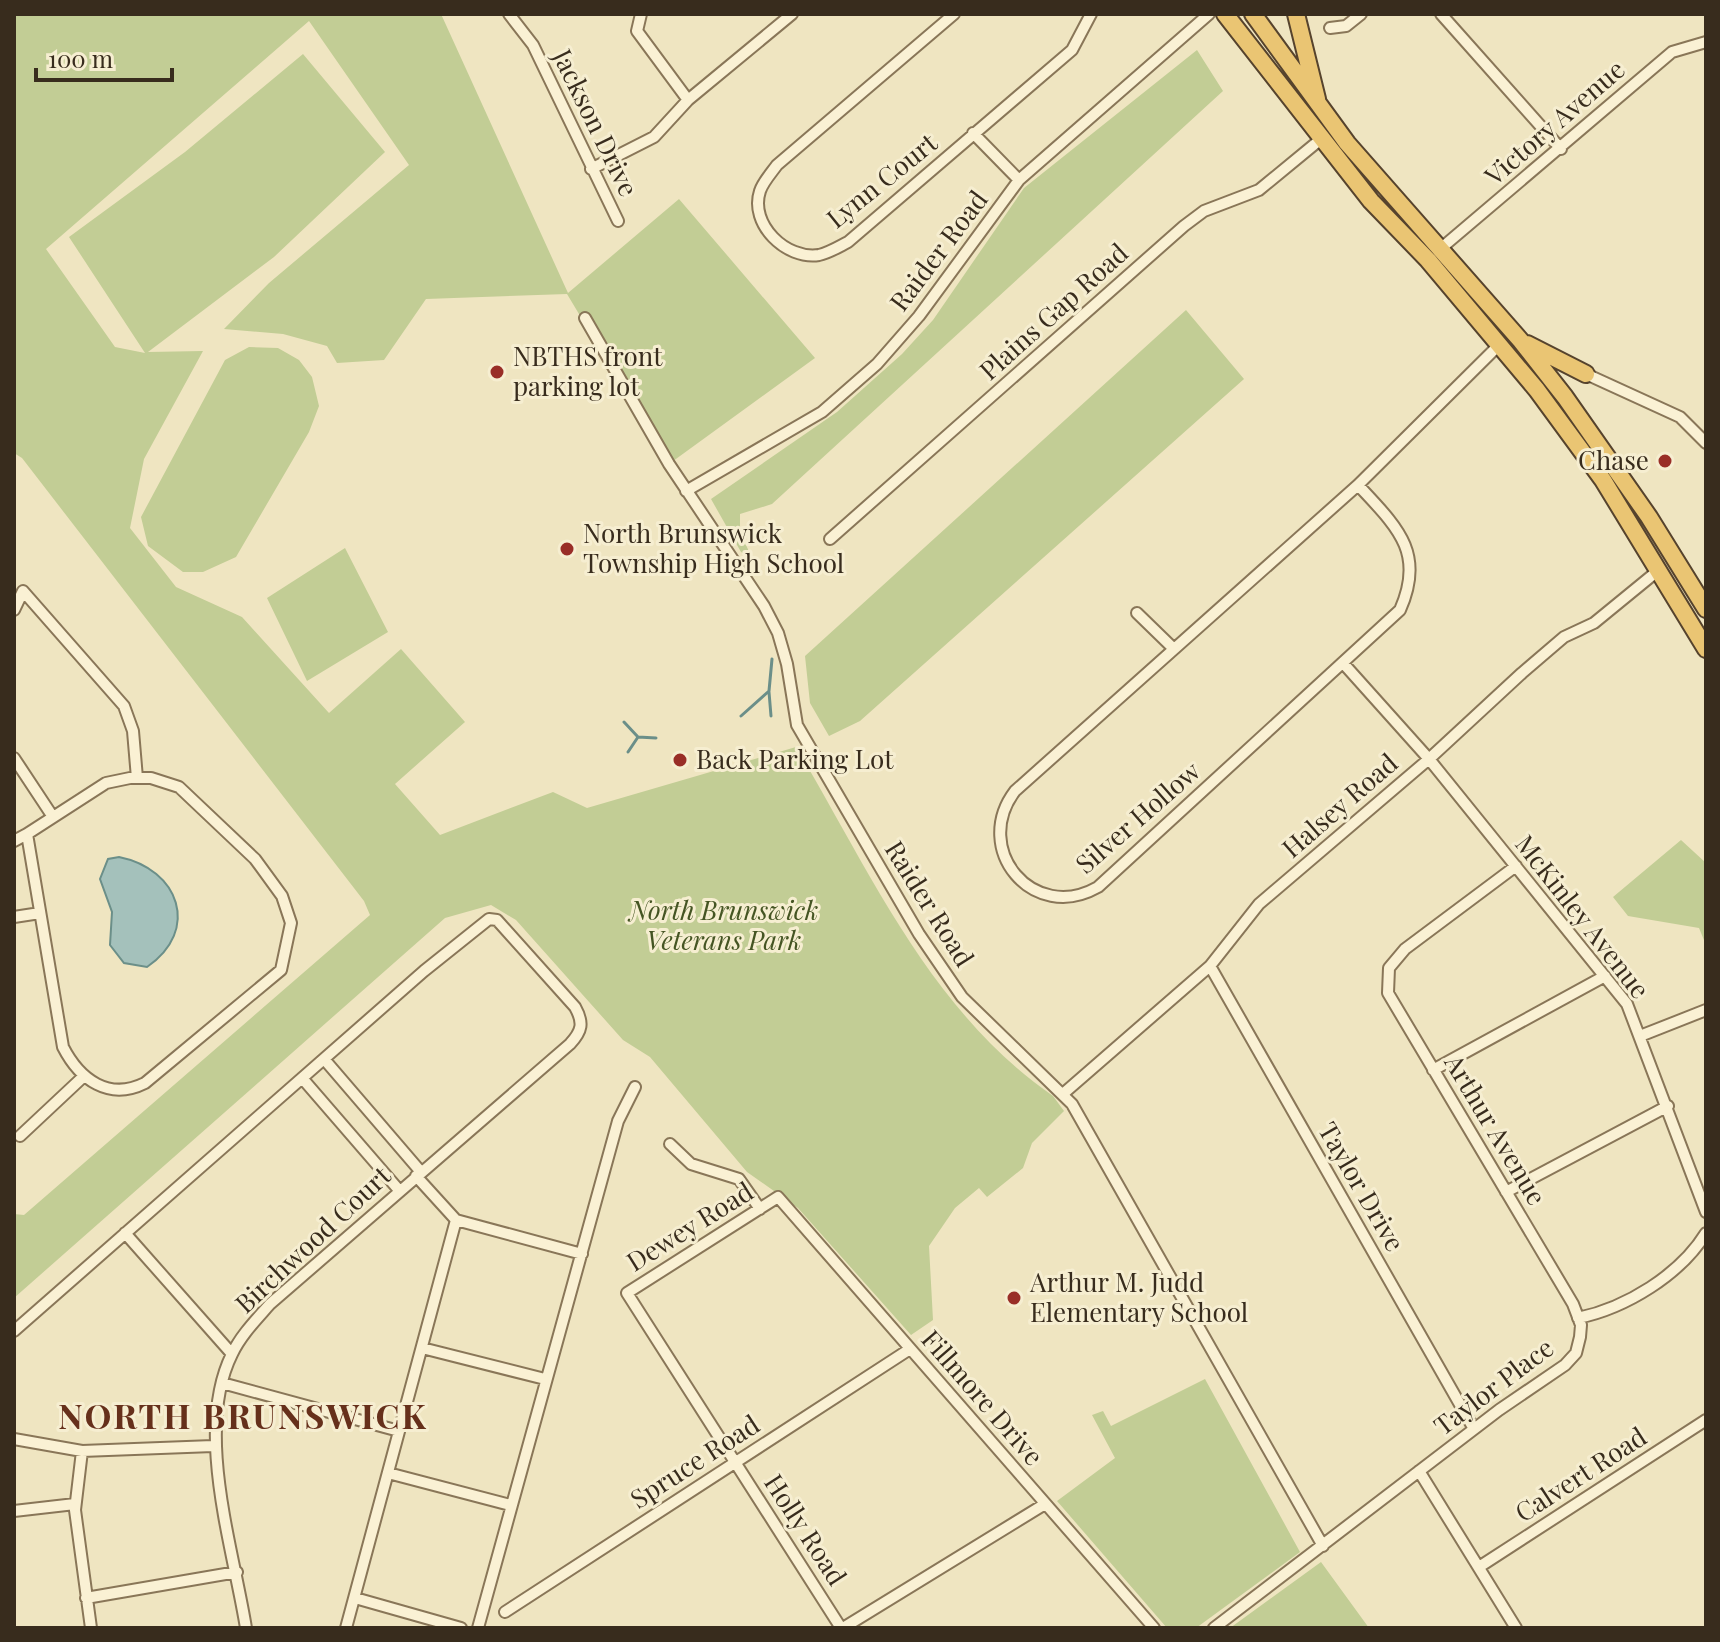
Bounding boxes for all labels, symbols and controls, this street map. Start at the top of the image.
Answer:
scale bar [36,32,172,82]
text: 100 m [48,42,113,74]
street label: Jackson Drive [545,42,647,202]
street label: Victory Avenue [1476,51,1631,193]
street label: Lynn Court [819,124,944,235]
street label: Raider Road [881,183,995,317]
street label: Plains Gap Road [971,235,1135,387]
place label: NBTHS front parking lot [513,338,663,403]
marker: NBTHS front parking lot [488,363,506,381]
place label: Chase [1578,442,1649,477]
marker: Chase [1656,452,1674,470]
place label: North Brunswick Township High School [583,515,844,580]
marker: North Brunswick Township High School [558,540,576,558]
place label: Back Parking Lot [696,741,894,776]
street label: Halsey Road [1274,745,1404,865]
marker: Back Parking Lot [671,751,689,769]
street label: Silver Hollow [1067,753,1207,881]
street label: McKinley Avenue [1508,827,1658,1005]
street label: Raider Road [878,834,983,973]
park label: North Brunswick Veterans Park [628,892,819,957]
street label: Arthur Avenue [1437,1047,1555,1211]
street label: Taylor Drive [1311,1115,1413,1257]
street label: Birchwood Court [227,1157,398,1320]
street label: Dewey Road [619,1173,759,1278]
place label: Arthur M. Judd Elementary School [1029,1264,1248,1329]
marker: Arthur M. Judd Elementary School [1005,1289,1023,1307]
street label: Fillmore Drive [915,1322,1052,1472]
street label: Taylor Place [1426,1329,1560,1442]
district label: NORTH BRUNSWICK [58,1392,428,1438]
street label: Spruce Road [623,1406,765,1516]
street label: Calvert Road [1508,1418,1653,1529]
street label: Holly Road [757,1467,855,1592]

